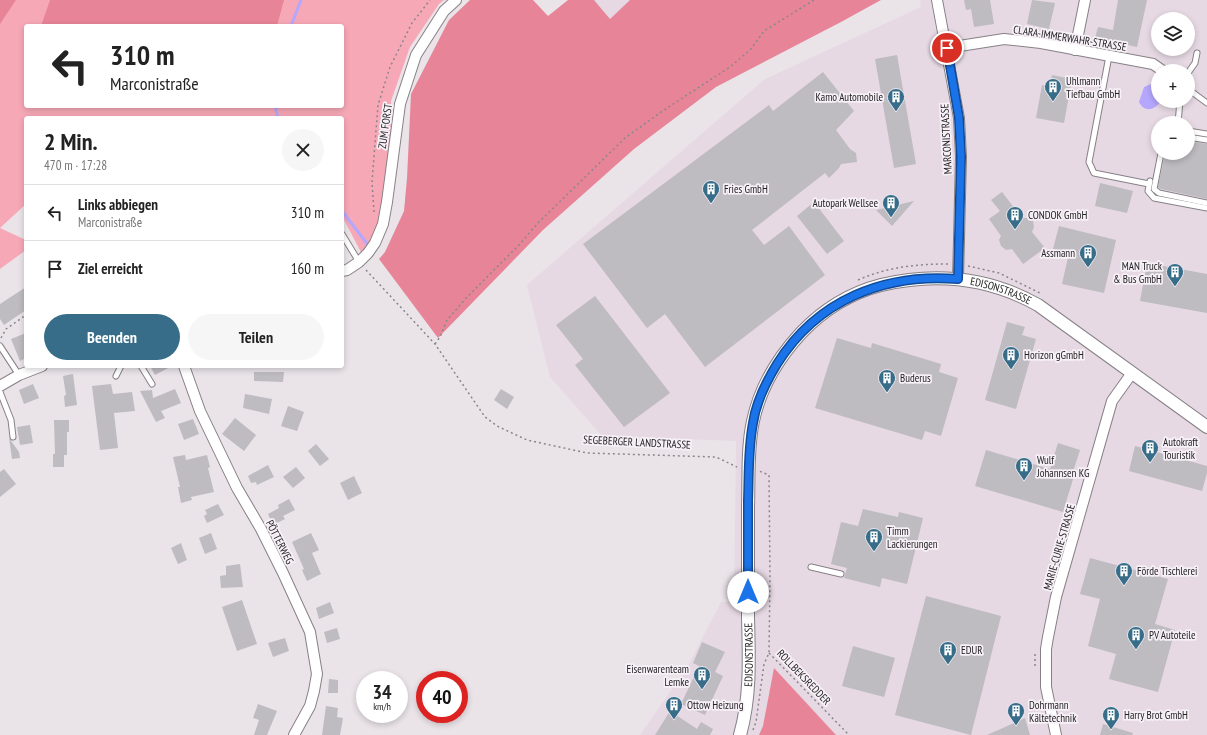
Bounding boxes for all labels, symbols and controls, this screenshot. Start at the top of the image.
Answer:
map controls [1151,12,1195,160]
button: layers [1151,12,1195,56]
street label: CLARA-IMMERWAHR-STRASSE [1012,22,1128,54]
pin [930,31,964,65]
text: 310 m [110,36,174,73]
icon: arrive [936,37,958,59]
icon: left [44,40,96,92]
button: + [1151,64,1195,108]
text: Marconistraße [110,72,199,95]
place label: Uhlmann Tiefbau GmbH [1066,74,1120,101]
building icon: Uhlmann Tiefbau GmbH [1043,77,1063,102]
building icon: Kamo Automobile [886,87,906,112]
place label: Kamo Automobile [816,90,883,104]
street label: ZUM FORST [375,102,395,149]
street label: MARCONISTRASSE [937,103,955,175]
button: − [1151,116,1195,160]
text: 2 Min. [44,126,98,157]
button: close [282,129,324,171]
text: 470 m · 17:28 [44,157,107,174]
building icon: Fries GmbH [701,179,721,204]
place label: Fries GmbH [724,182,768,196]
building icon: Autopark Wellsee [881,193,901,218]
text: Links abbiegen [78,195,158,214]
place label: Autopark Wellsee [813,196,878,210]
icon: left [44,202,66,224]
text: 310 m [291,203,324,222]
building icon: CONDOK GmbH [1005,205,1025,230]
place label: CONDOK GmbH [1028,208,1087,222]
text: Marconistraße [78,214,142,231]
building icon: Assmann [1078,243,1098,268]
place label: Assmann [1041,246,1075,260]
icon: arrive [44,258,66,280]
text: Ziel erreicht [78,259,143,278]
text: 160 m [291,259,324,278]
place label: MAN Truck & Bus GmbH [1113,259,1163,286]
building icon: MAN Truck & Bus GmbH [1165,262,1185,287]
street label: EDISONSTRASSE [969,274,1034,307]
button: Beenden [44,314,180,360]
button: Teilen [188,314,324,360]
building icon: Horizon gGmbH [1001,345,1021,370]
place label: Horizon gGmbH [1024,348,1084,362]
building icon: Buderus [877,368,897,393]
place label: Buderus [900,371,931,385]
street label: SEGEBERGER LANDSTRASSE [583,432,691,452]
place label: Autokraft Touristik [1163,435,1198,462]
building icon: Autokraft Touristik [1140,438,1160,463]
place label: Wulf Johannsen KG [1036,453,1089,480]
building icon: Wulf Johannsen KG [1014,456,1034,481]
street label: MARIE-CURIE-STRASSE [1040,502,1078,591]
street label: PÖTTERWEG [263,518,297,566]
place label: Timm Lackierungen [887,524,938,551]
building icon: Timm Lackierungen [864,527,884,552]
building icon: Förde Tischlerei [1114,561,1134,586]
place label: Förde Tischlerei [1137,564,1198,578]
position arrow [727,571,769,613]
street label: EDISONSTRASSE [741,622,756,687]
building icon: PV Autoteile [1126,625,1146,650]
place label: PV Autoteile [1149,628,1196,642]
building icon: EDUR [938,640,958,665]
place label: EDUR [961,643,983,657]
street label: ROLLBEKSREDDER [774,646,834,708]
place label: Eisenwarenteam Lemke [626,662,689,689]
building icon: Eisenwarenteam Lemke [692,665,712,690]
speed limit sign: 40 [416,671,468,723]
text: 34 [372,679,392,705]
building icon: Ottow Heizung [664,695,684,720]
place label: Ottow Heizung [687,698,744,712]
place label: Dohrmann Kältetechnik [1029,698,1077,725]
text: km/h [373,700,391,713]
building icon: Dohrmann Kältetechnik [1006,701,1026,726]
building icon: Harry Brot GmbH [1101,705,1121,730]
place label: Harry Brot GmbH [1124,708,1188,722]

